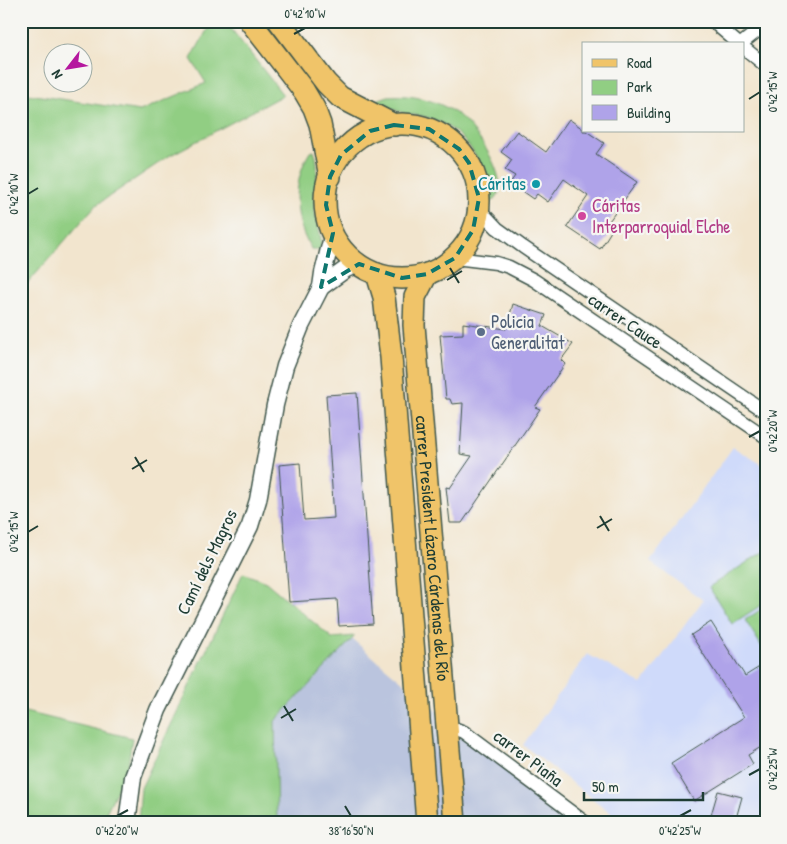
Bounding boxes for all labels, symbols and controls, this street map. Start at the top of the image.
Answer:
text: 0°42'10"W [284,5,326,22]
north arrow [42,42,92,92]
legend [582,42,744,132]
text: Road [627,52,652,73]
text: N [46,66,66,83]
text: 0°42'15"W [764,71,781,112]
text: Park [627,76,652,97]
text: Building [627,102,671,123]
place label: Cáritas [478,171,526,196]
text: 0°42'10"W [5,173,22,215]
marker: Cáritas [530,178,542,190]
place label: Cáritas Interparroquial Elche [592,193,731,239]
marker: Cáritas Interparroquial Elche [576,210,588,222]
street label: carrer Cauce [583,287,667,355]
place label: Policia Generalitat [491,309,565,355]
marker: Policia Generalitat [475,326,487,338]
text: 0°42'20"W [764,409,781,452]
street label: carrer President Lázaro Cárdenas del Río [409,414,456,682]
street label: Camí dels Magros [170,505,243,619]
text: 0°42'15"W [5,511,22,552]
street label: carrer Piaña [488,723,568,792]
text: 0°42'25"W [764,747,781,790]
scale bar [584,769,703,801]
text: 50 m [592,776,619,797]
text: 0°42'20"W [96,822,139,839]
text: 38°16'50"N [329,822,373,839]
text: 0°42'25"W [659,822,702,839]

